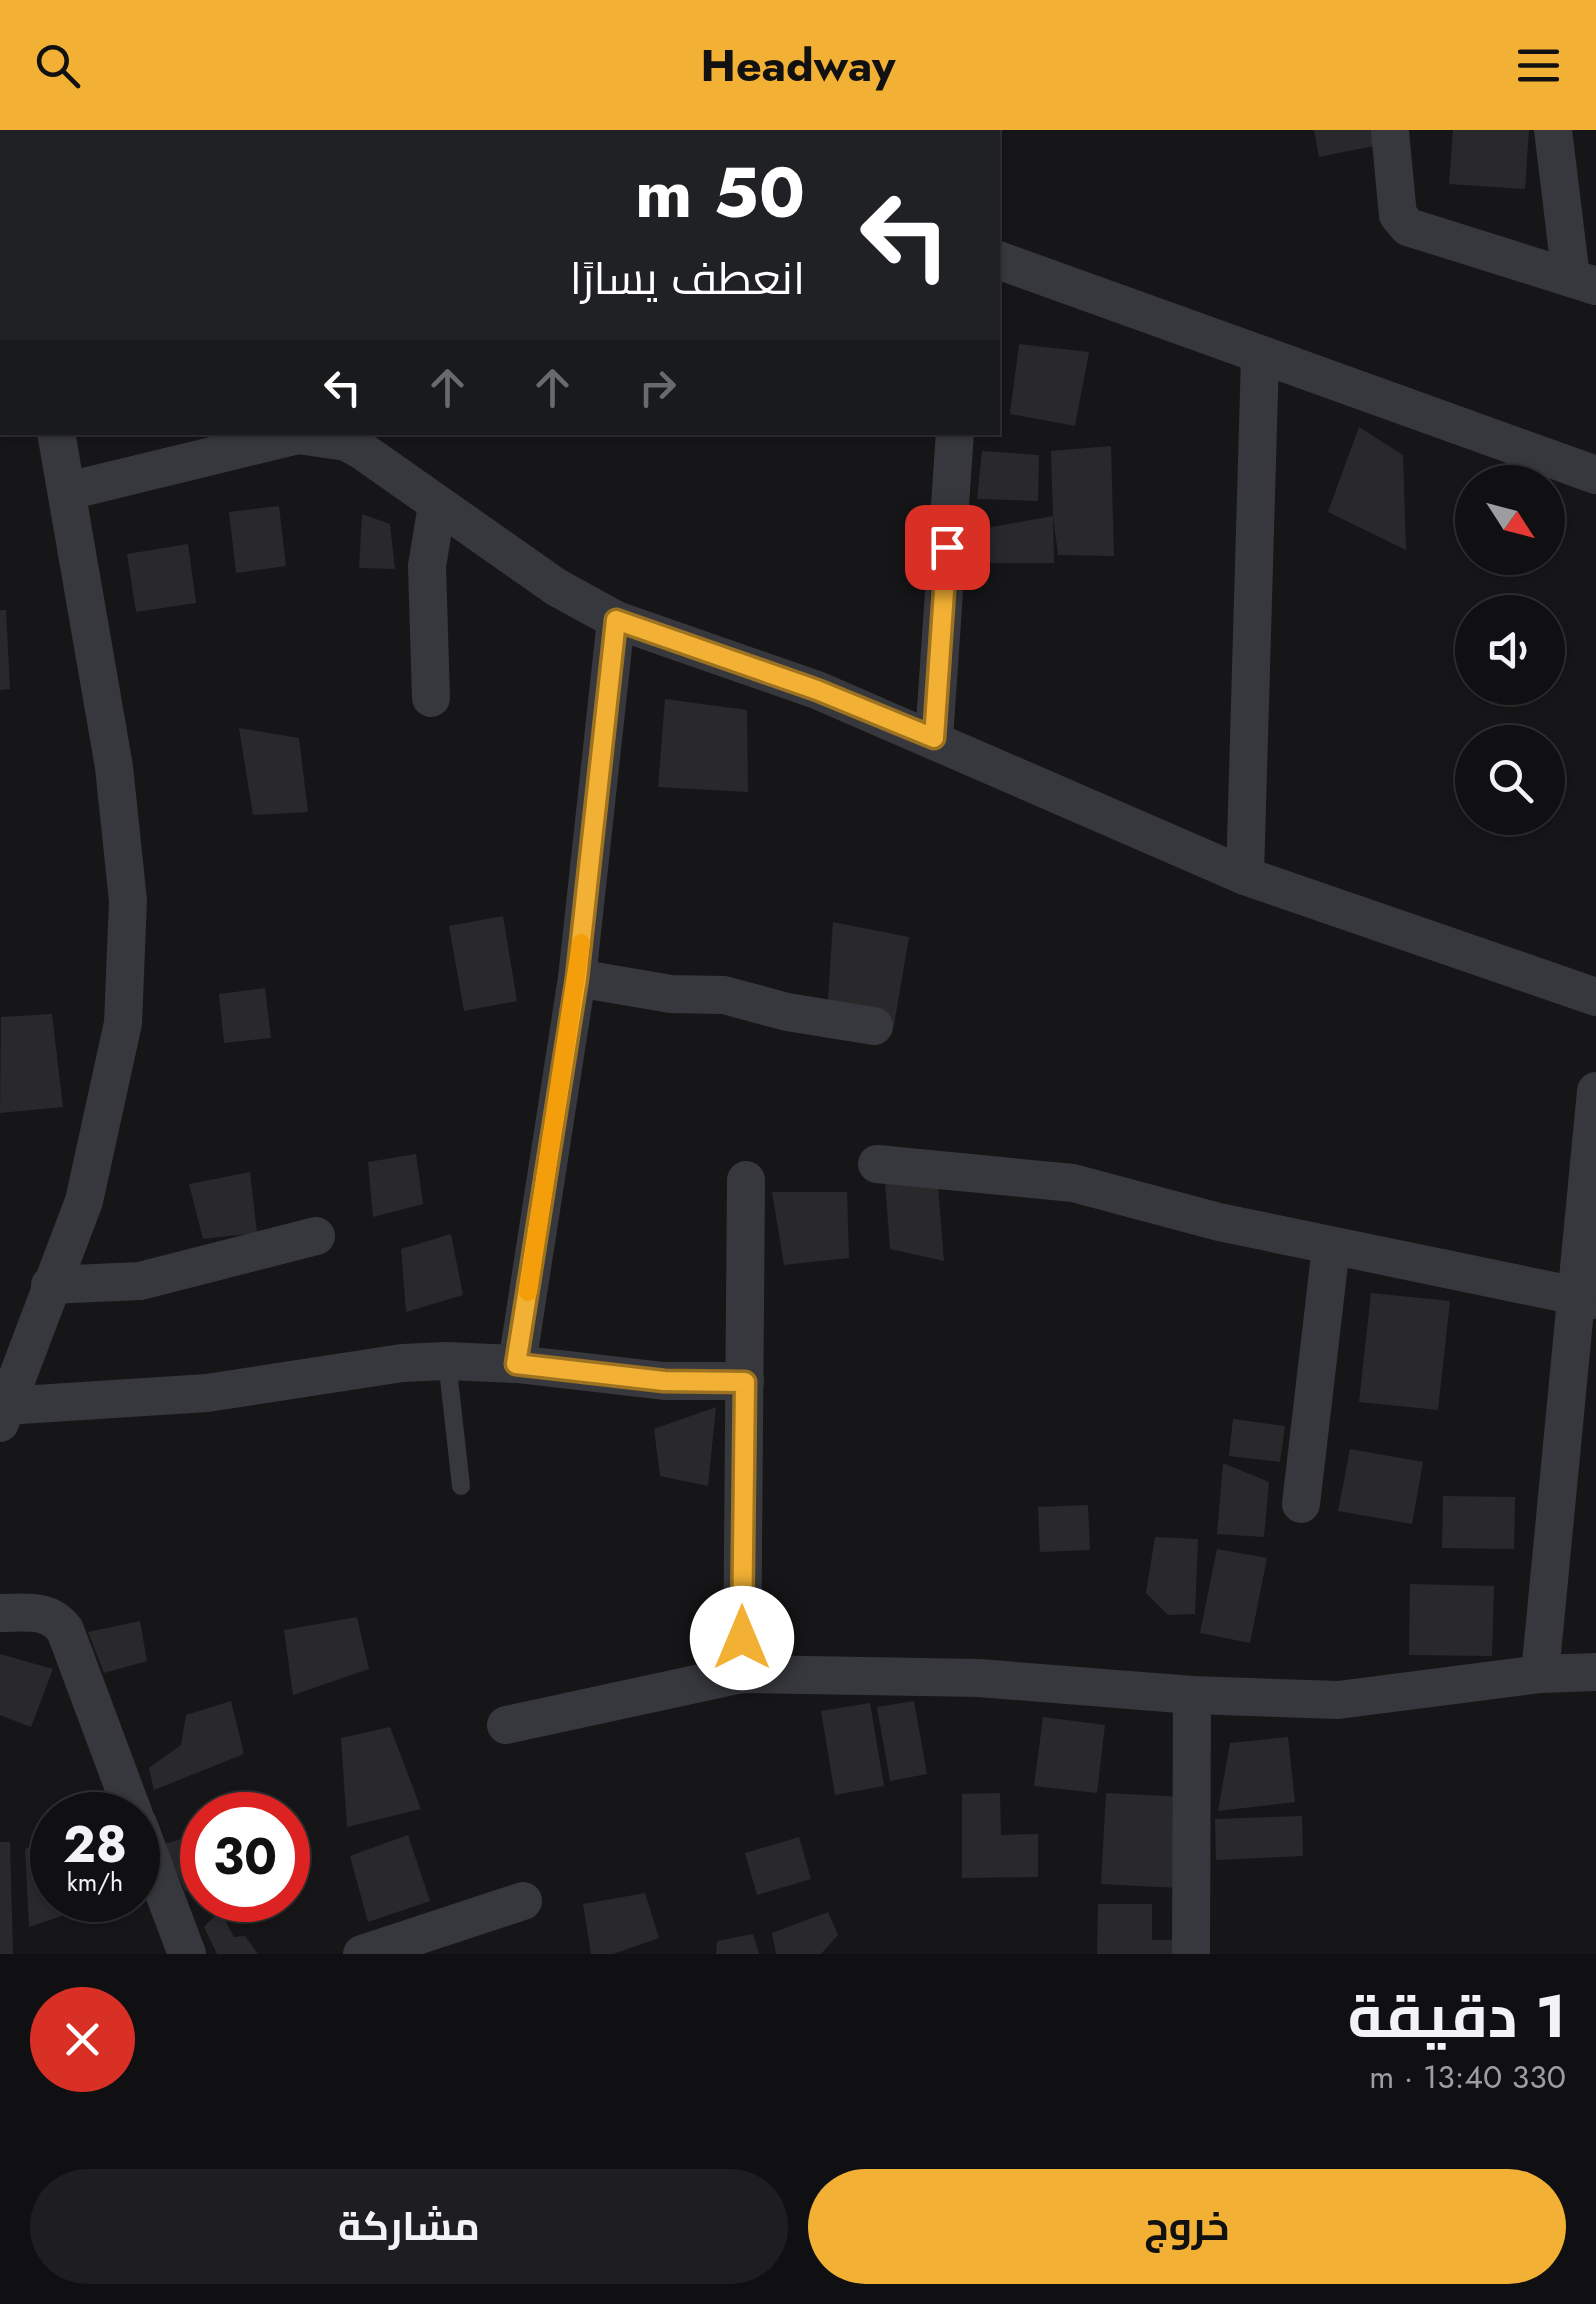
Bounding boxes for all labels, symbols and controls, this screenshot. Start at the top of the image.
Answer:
text: Headway [701,33,895,98]
icon: search [30,38,85,93]
icon: menu [1511,38,1566,93]
text: 50 m [635,142,805,243]
icon: left [840,170,970,300]
text: انعطف يسارًا [570,246,805,311]
icon: left [315,360,370,415]
icon: ahead [420,360,475,415]
icon: ahead [525,360,580,415]
icon: right [630,360,685,415]
north arrow [1455,465,1565,575]
map controls [1455,465,1565,835]
pin [905,505,990,590]
icon: arrive [920,520,975,575]
button: sound [1455,595,1565,705]
button: search [1455,725,1565,835]
position arrow [690,1586,794,1690]
speed limit sign: 30 [180,1792,310,1922]
text: 28 [63,1808,127,1881]
text: km/h [67,1864,123,1900]
text: 1 دقيقة [1348,1973,1566,2060]
button: close [30,1987,135,2092]
text: 330 m · 13:40 [1369,2054,1566,2100]
button: مشاركة [30,2169,788,2284]
button: خروج [808,2169,1566,2284]

